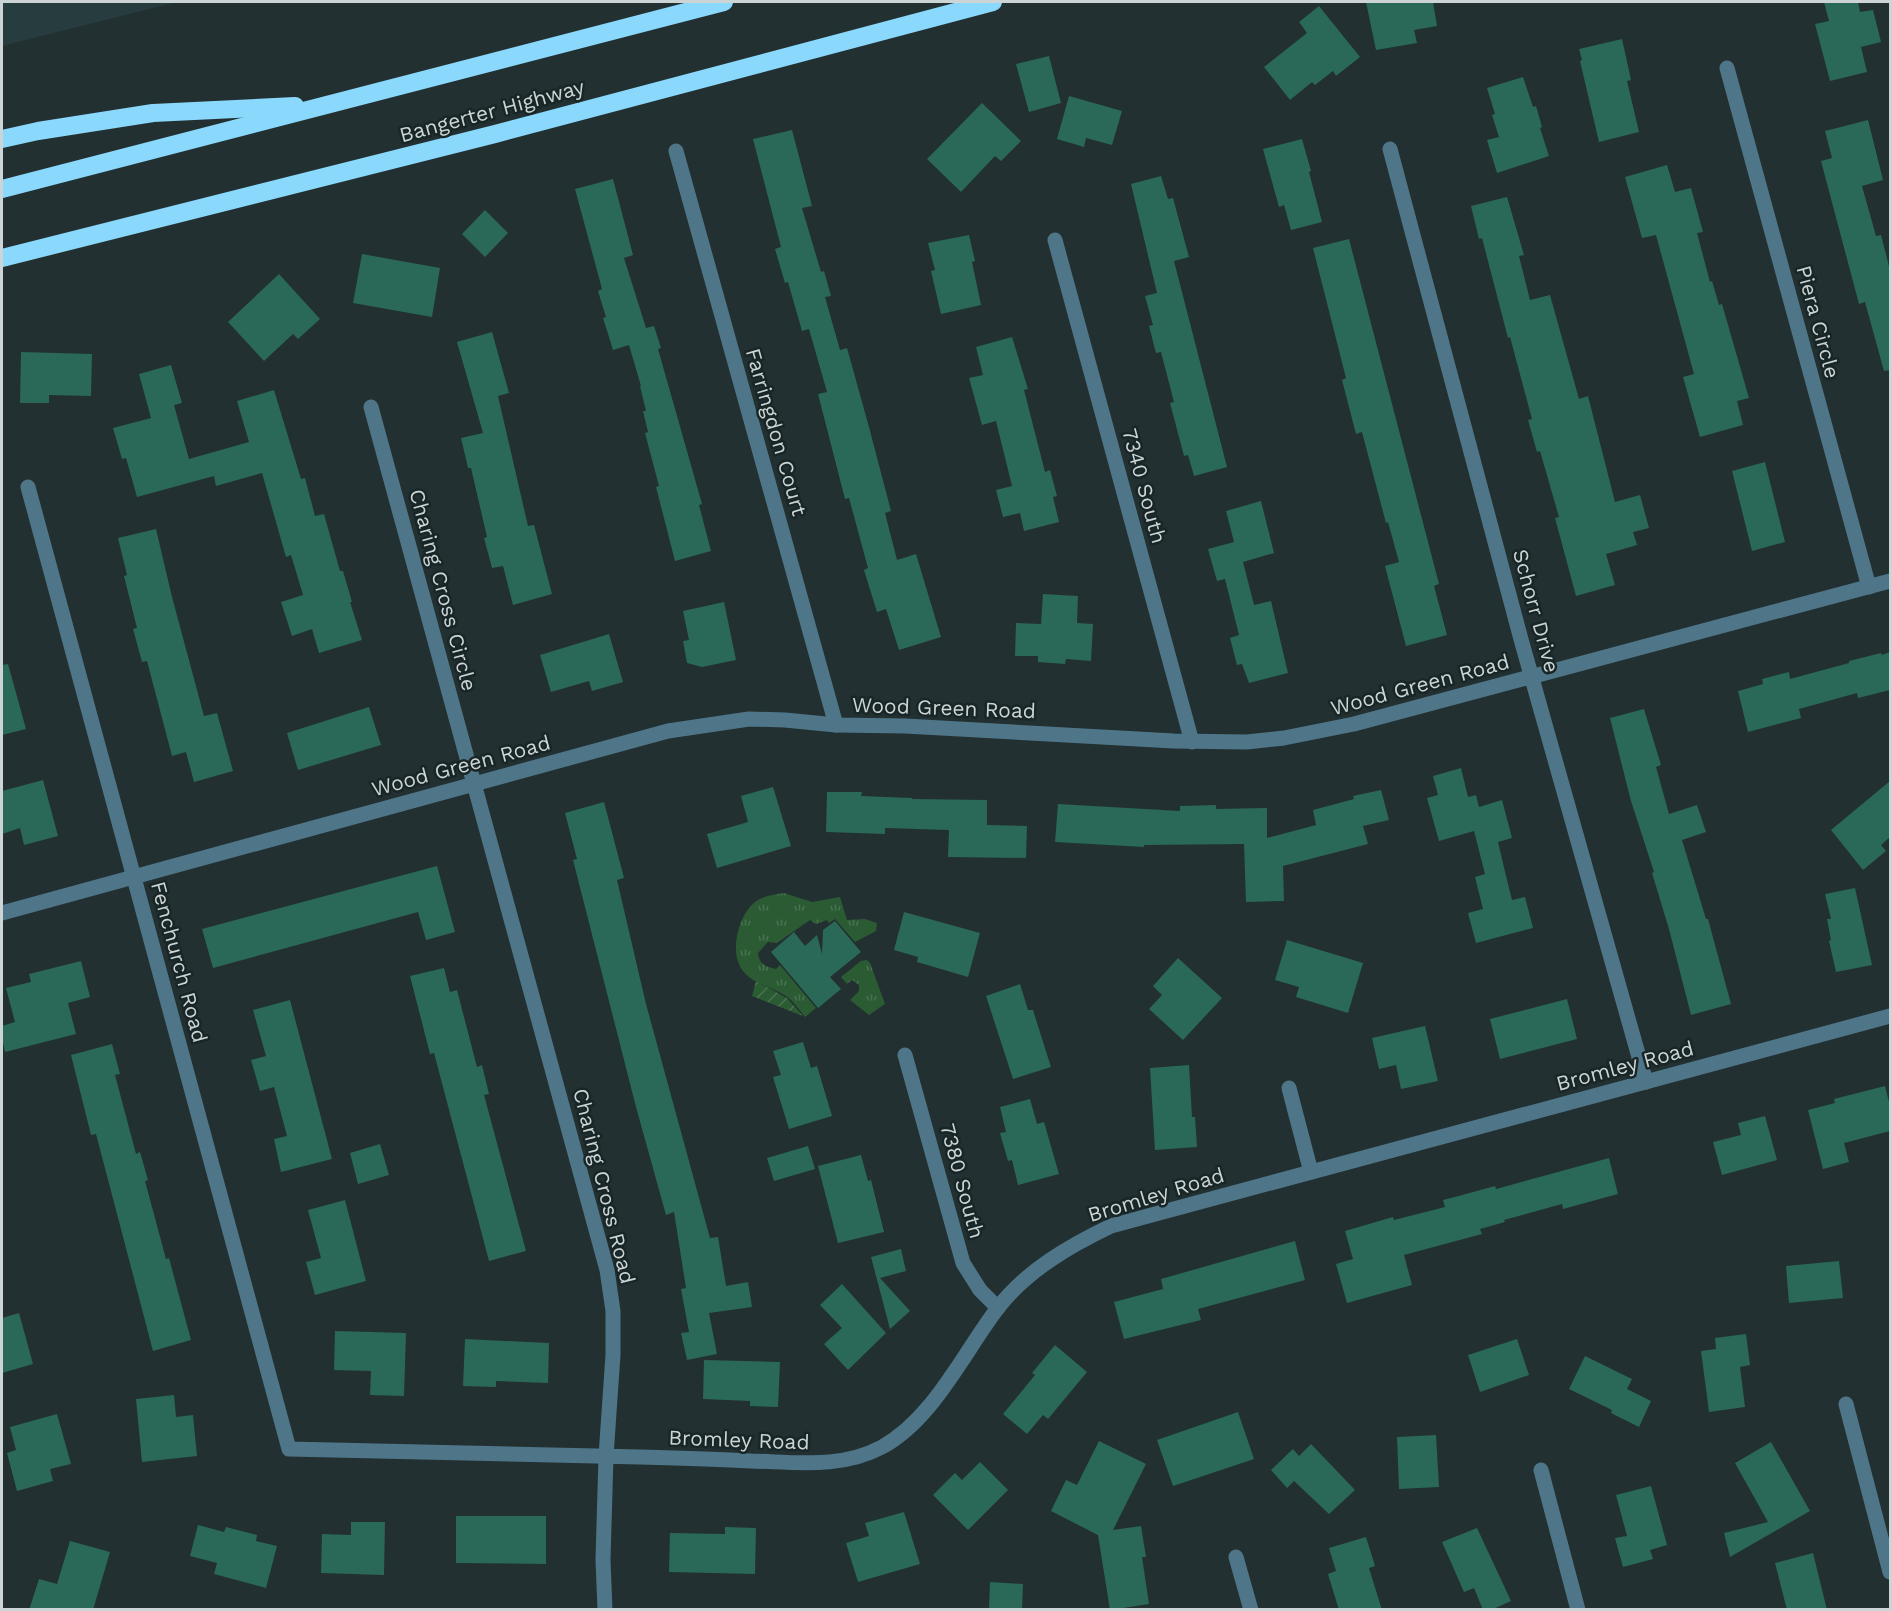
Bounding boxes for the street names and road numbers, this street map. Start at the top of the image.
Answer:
street label: Bangerter Highway [397,74,587,147]
street label: Piera Circle [1791,263,1846,381]
street label: Farringdon Court [741,345,812,519]
street label: 7340 South [1117,426,1172,546]
street label: Charing Cross Circle [405,486,482,693]
street label: Schorr Drive [1508,546,1565,675]
street label: Wood Green Road [1328,649,1512,720]
street label: Wood Green Road [852,692,1036,723]
street label: Wood Green Road [369,730,553,801]
street label: Fenchurch Road [146,879,213,1045]
street label: Bromley Road [1553,1035,1696,1096]
street label: Charing Cross Road [568,1086,641,1286]
street label: 7380 South [935,1121,990,1241]
street label: Bromley Road [1085,1162,1227,1227]
street label: Bromley Road [668,1425,810,1454]

